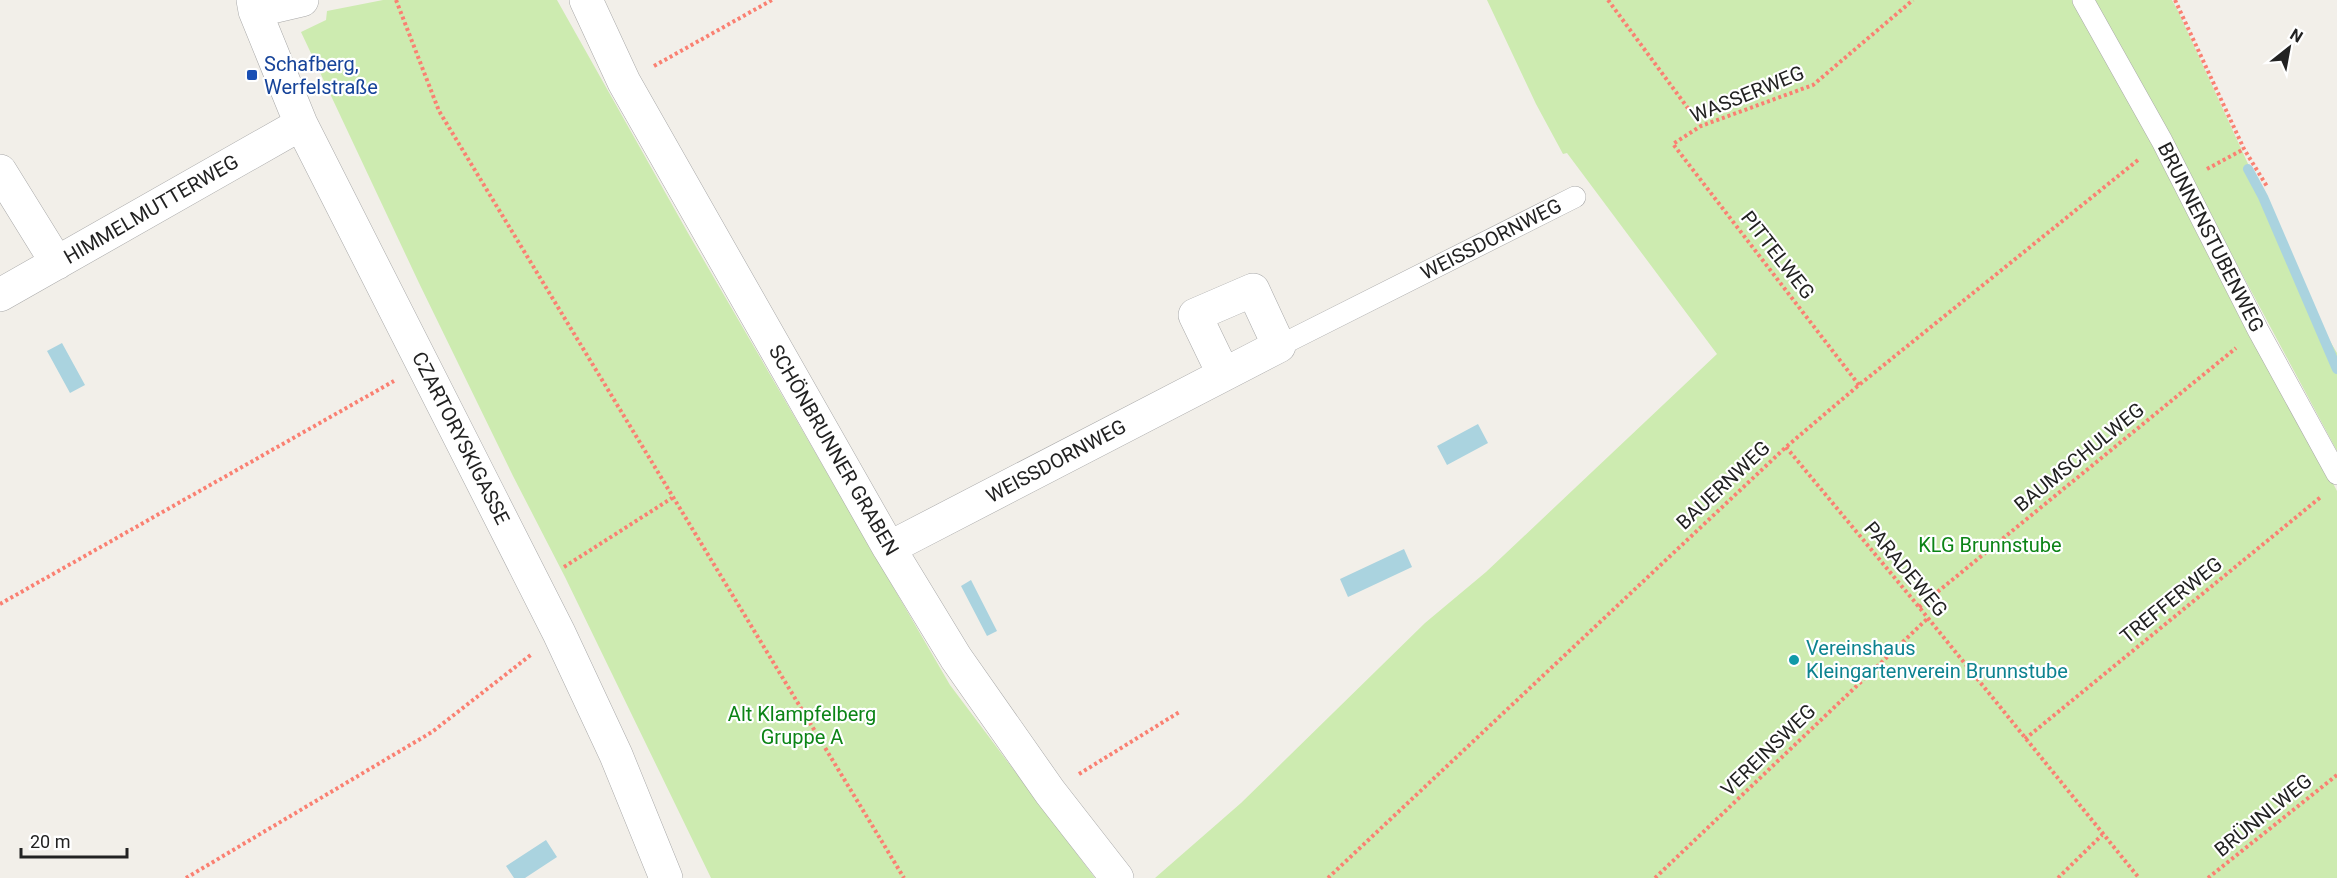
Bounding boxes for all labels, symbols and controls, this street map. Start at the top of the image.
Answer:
north arrow [2259,18,2319,78]
text: N [2287,25,2306,47]
place label: Schafberg, Werfelstraße [264,52,378,99]
street label: WASSERWEG [1687,60,1807,128]
marker: Schafberg, Werfelstraße [245,68,259,82]
street label: BRUNNENSTUBENWEG [2153,138,2269,336]
street label: HIMMELMUTTERWEG [59,149,243,269]
street label: WEISSDORNWEG [1417,193,1565,285]
street label: PITTELWEG [1736,206,1820,304]
street label: SCHÖNBRUNNER GRABEN [764,340,904,560]
street label: CZARTORYSKIGASSE [407,348,515,528]
street label: BAUMSCHULWEG [2009,397,2149,517]
street label: WEISSDORNWEG [982,414,1130,508]
street label: BAUERNWEG [1671,436,1775,534]
street label: PARADEWEG [1859,517,1953,621]
park label: KLG Brunnstube [1918,533,2062,557]
street label: TREFFERWEG [2115,552,2227,648]
place label: Vereinshaus Kleingartenverein Brunnstube [1806,636,2068,683]
marker: Vereinshaus Kleingartenverein Brunnstube [1787,653,1801,667]
street label: VEREINSWEG [1716,699,1820,801]
park label: Alt Klampfelberg Gruppe A [728,702,876,749]
street label: BRÜNNLWEG [2209,768,2317,862]
scale bar [21,821,128,859]
text: 20 m [30,831,70,852]

